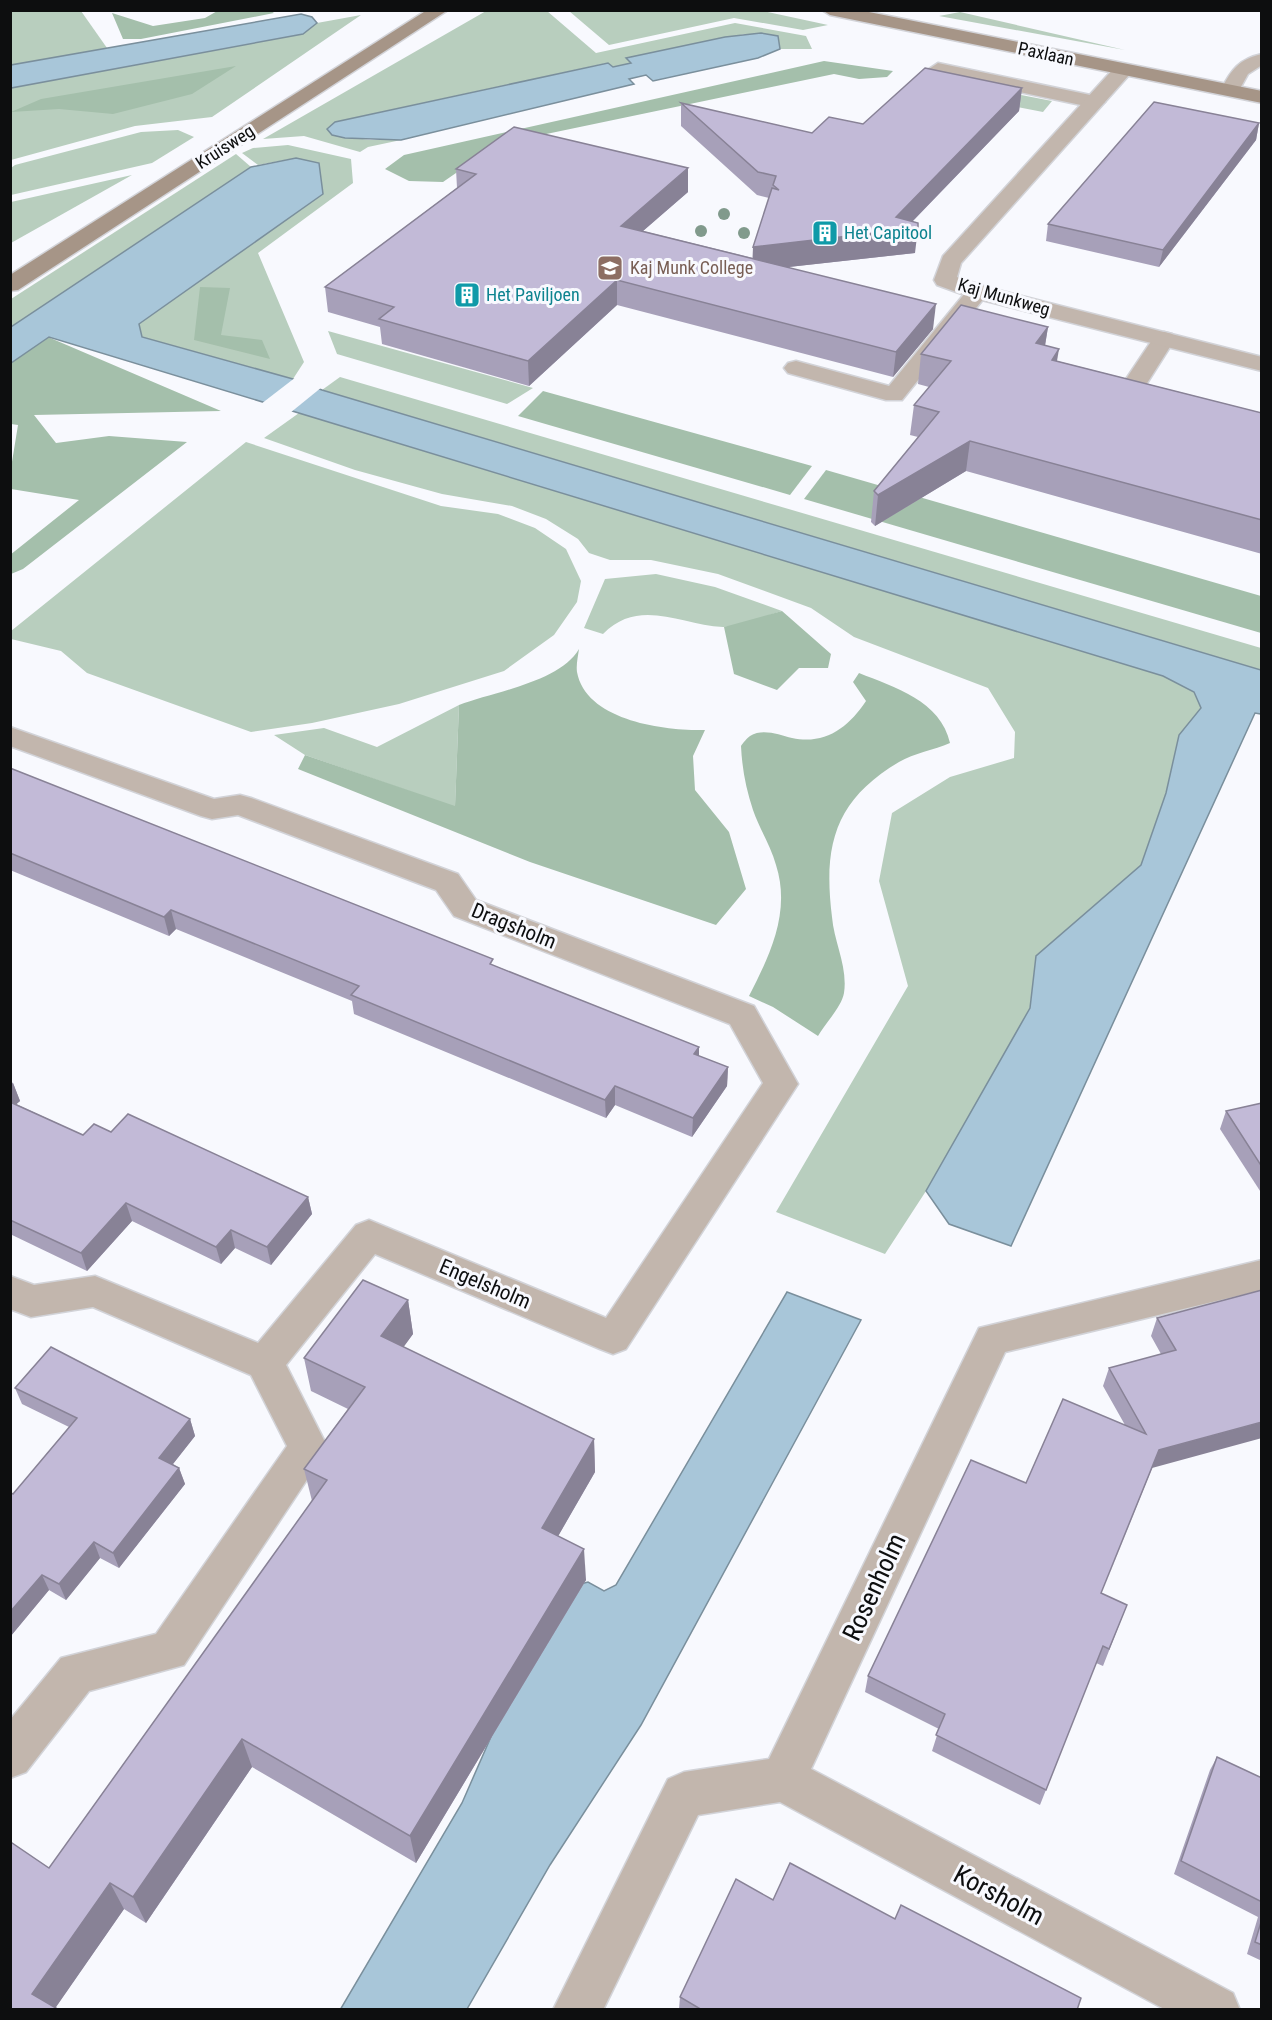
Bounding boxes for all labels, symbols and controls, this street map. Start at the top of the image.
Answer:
street label: Paxlaan [1016,37,1076,70]
street label: Kruisweg [192,120,258,173]
building icon: Het Capitool [810,218,840,248]
place label: Het Capitool [844,222,932,243]
school or university icon: Kaj Munk College [595,253,625,283]
place label: Kaj Munk College [630,257,753,278]
street label: Kaj Munkweg [956,273,1053,320]
building icon: Het Paviljoen [452,280,482,310]
place label: Het Paviljoen [486,284,580,305]
street label: Dragsholm [468,898,560,954]
street label: Engelsholm [436,1254,534,1314]
street label: Rosenholm [836,1529,912,1645]
street label: Korsholm [949,1859,1049,1931]

